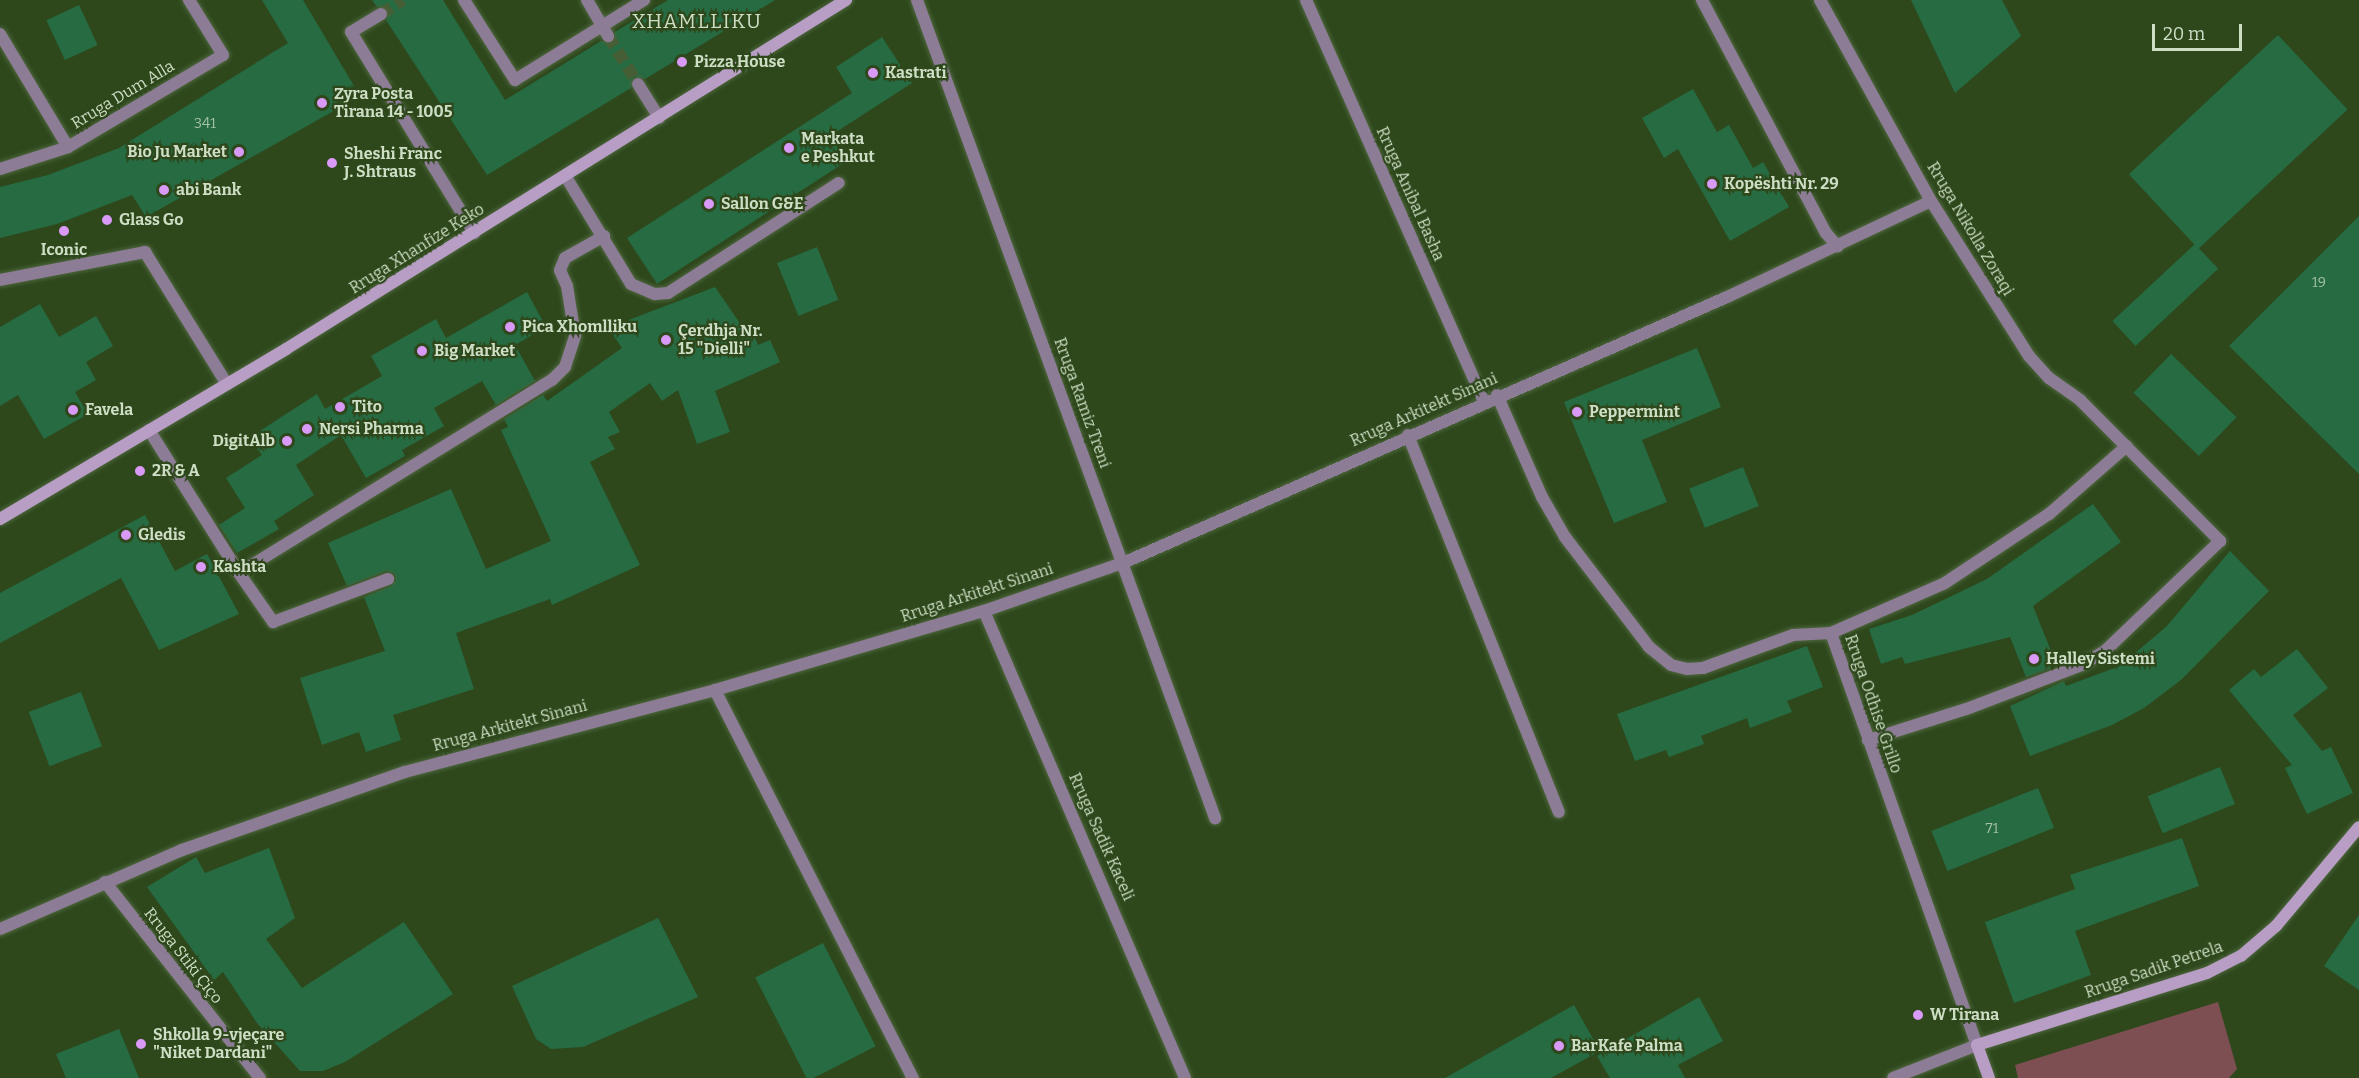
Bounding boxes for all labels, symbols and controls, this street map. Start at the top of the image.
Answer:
district label: XHAMLLIKU [632,9,762,33]
scale bar [2155,12,2245,50]
text: 20 m [2163,23,2205,45]
place label: Pizza House [694,52,785,72]
marker: Pizza House [675,55,689,69]
street label: Rruga Dum Alla [68,57,178,133]
place label: Kastrati [885,63,947,83]
marker: Kastrati [866,66,880,80]
place label: Zyra Posta Tirana 14 - 1005 [334,84,452,122]
marker: Zyra Posta Tirana 14 - 1005 [315,96,329,110]
house number: 341 [194,116,216,132]
street label: Rruga Anibal Basha [1372,124,1448,264]
place label: Markata e Peshkut [801,129,875,167]
marker: Markata e Peshkut [782,141,796,155]
place label: Bio Ju Market [127,142,227,162]
place label: Sheshi Franc J. Shtraus [344,144,442,182]
marker: Bio Ju Market [232,145,246,159]
marker: Sheshi Franc J. Shtraus [325,156,339,170]
street label: Rruga Nikolla Zoraqi [1923,159,2017,299]
place label: Kopështi Nr. 29 [1724,174,1839,194]
marker: Kopështi Nr. 29 [1705,177,1719,191]
place label: abi Bank [176,180,241,200]
marker: abi Bank [157,183,171,197]
place label: Sallon G&E [721,194,804,214]
marker: Sallon G&E [702,197,716,211]
street label: Rruga Xhanfize Keko [346,200,488,298]
place label: Glass Go [119,210,184,230]
marker: Glass Go [100,213,114,227]
marker: Iconic [57,224,71,238]
place label: Iconic [41,240,87,260]
house number: 19 [2312,275,2326,291]
place label: Pica Xhomlliku [522,317,637,337]
marker: Pica Xhomlliku [503,320,517,334]
place label: Çerdhja Nr. 15 "Dielli" [678,321,763,359]
marker: Çerdhja Nr. 15 "Dielli" [659,333,673,347]
street label: Rruga Ramiz Treni [1050,335,1114,471]
place label: Big Market [434,341,515,361]
marker: Big Market [415,344,429,358]
street label: Rruga Arkitekt Sinani [1347,369,1501,451]
place label: Tito [352,397,382,417]
place label: Favela [85,400,133,420]
marker: Tito [333,400,347,414]
place label: Peppermint [1589,402,1680,422]
marker: Favela [66,403,80,417]
marker: Peppermint [1570,405,1584,419]
place label: Nersi Pharma [319,419,424,439]
marker: Nersi Pharma [300,422,314,436]
place label: DigitAlb [212,431,275,451]
marker: DigitAlb [280,434,294,448]
place label: 2R & A [152,461,200,481]
marker: 2R & A [133,464,147,478]
place label: Gledis [138,525,186,545]
marker: Gledis [119,528,133,542]
place label: Kashta [213,557,266,577]
street label: Rruga Arkitekt Sinani [898,559,1056,627]
marker: Kashta [194,560,208,574]
street label: Rruga Odhise Grillo [1840,632,1906,776]
place label: Halley Sistemi [2046,649,2155,669]
marker: Halley Sistemi [2027,652,2041,666]
street label: Rruga Arkitekt Sinani [431,696,589,756]
street label: Rruga Sadik Kaceli [1064,770,1138,904]
house number: 71 [1986,821,1998,837]
street label: Rruga Stiki Çiço [140,904,226,1008]
street label: Rruga Sadik Petrela [2082,937,2226,1003]
place label: W Tirana [1930,1005,1999,1025]
marker: W Tirana [1911,1008,1925,1022]
place label: Shkolla 9-vjeçare "Niket Dardani" [153,1025,284,1063]
place label: BarKafe Palma [1571,1036,1683,1056]
marker: Shkolla 9-vjeçare "Niket Dardani" [134,1037,148,1051]
marker: BarKafe Palma [1552,1039,1566,1053]

